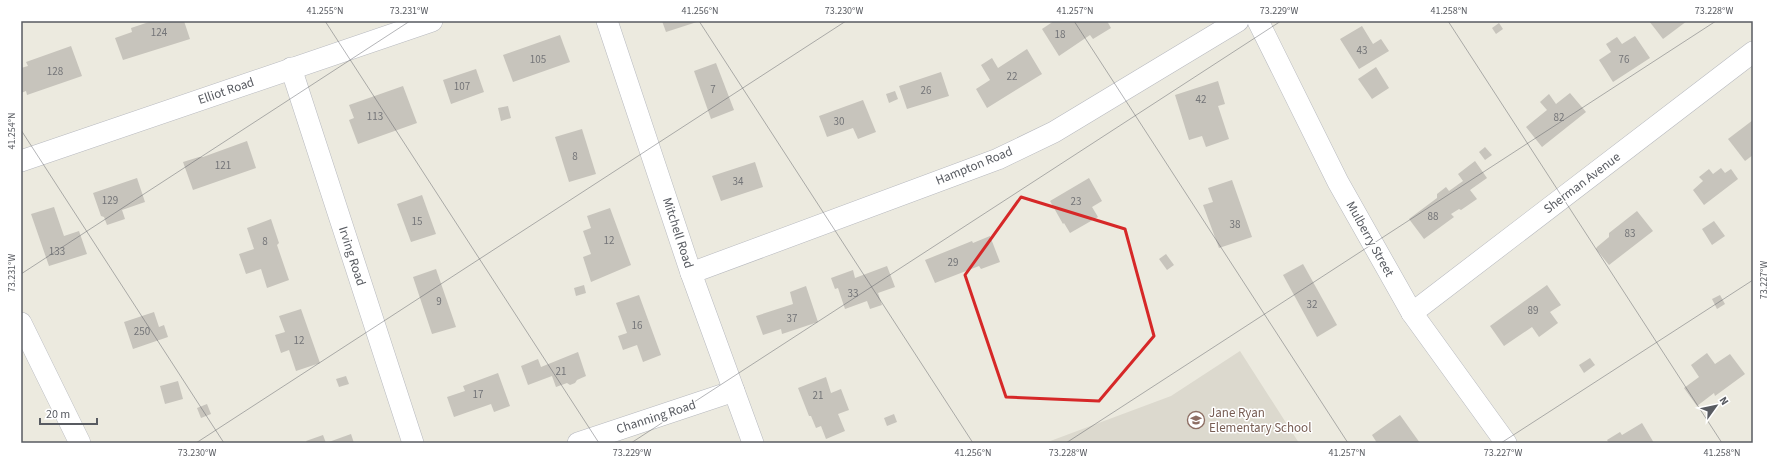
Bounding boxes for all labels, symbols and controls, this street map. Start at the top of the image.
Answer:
text: 41.255°N [306,4,344,18]
text: 73.231°W [390,4,428,18]
text: 41.256°N [681,4,719,18]
text: 73.230°W [825,4,863,18]
text: 41.257°N [1056,4,1094,18]
text: 73.229°W [1260,4,1298,18]
text: 41.258°N [1430,4,1468,18]
text: 73.228°W [1695,4,1733,18]
house number: 124 [151,25,168,40]
house number: 18 [1055,27,1066,42]
house number: 43 [1357,43,1367,58]
house number: 105 [530,52,546,67]
house number: 76 [1619,52,1630,67]
house number: 128 [47,64,64,79]
house number: 22 [1007,69,1017,84]
street label: Elliot Road [195,73,257,109]
house number: 107 [454,79,470,94]
house number: 7 [710,82,716,97]
house number: 26 [921,83,932,98]
house number: 42 [1196,92,1206,107]
house number: 113 [367,109,383,124]
house number: 82 [1554,110,1564,125]
text: 41.254°N [5,112,19,150]
house number: 30 [834,114,844,129]
street label: Hampton Road [933,142,1015,190]
street label: Sherman Avenue [1540,148,1624,218]
house number: 8 [572,149,578,164]
house number: 121 [215,158,231,173]
house number: 34 [733,174,744,189]
house number: 129 [102,193,118,208]
house number: 23 [1071,194,1081,209]
street label: Mitchell Road [658,195,698,271]
street label: Mulberry Street [1342,198,1399,281]
house number: 88 [1428,209,1439,224]
house number: 15 [412,214,422,229]
house number: 38 [1230,217,1241,232]
street label: Irving Road [334,224,370,288]
house number: 83 [1625,226,1635,241]
house number: 12 [604,233,614,248]
house number: 8 [262,234,268,249]
house number: 133 [49,244,65,259]
text: 73.231°W [5,254,19,292]
house number: 29 [948,255,958,270]
text: 73.227°W [1757,261,1771,299]
house number: 33 [848,286,858,301]
house number: 9 [436,294,442,309]
house number: 32 [1307,297,1317,312]
house number: 89 [1528,303,1538,318]
house number: 37 [787,311,797,326]
house number: 16 [632,318,643,333]
house number: 250 [134,324,150,339]
house number: 12 [294,333,304,348]
house number: 21 [556,364,566,379]
north arrow [1696,386,1736,426]
house number: 17 [473,387,483,402]
house number: 21 [813,388,823,403]
text: N [1716,394,1732,408]
street label: Channing Road [614,396,698,438]
scale bar [40,400,97,426]
place label: Jane Ryan Elementary School [1209,404,1311,437]
text: 20 m [46,406,70,423]
school or university icon: Jane Ryan Elementary School [1186,410,1206,430]
text: 73.230°W [178,446,216,460]
text: 73.229°W [613,446,651,460]
text: 41.256°N [954,446,992,460]
text: 73.228°W [1049,446,1087,460]
text: 41.257°N [1328,446,1366,460]
text: 73.227°W [1484,446,1522,460]
text: 41.258°N [1703,446,1741,460]

